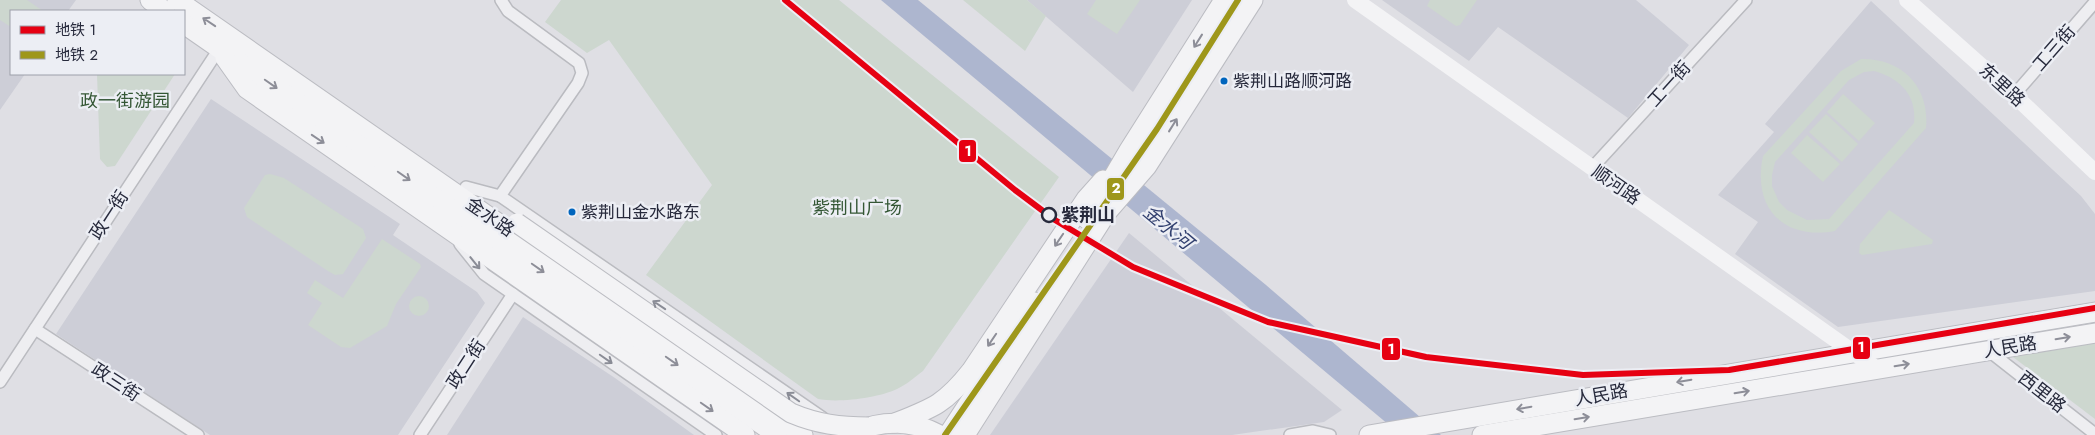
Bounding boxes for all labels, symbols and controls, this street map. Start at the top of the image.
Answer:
legend [10,10,185,75]
one-way arrow [202,17,216,27]
text: 地铁 1 [55,19,96,41]
street label: 工三街 [2026,19,2082,77]
one-way arrow [1193,34,1204,48]
text: 地铁 2 [55,44,98,66]
street label: 工一街 [1641,55,1697,113]
street label: 东里路 [1973,57,2031,113]
place label: 紫荆山路顺河路 [1233,69,1352,93]
marker: 紫荆山路顺河路 [1219,76,1229,86]
one-way arrow [263,79,277,89]
park label: 政一街游园 [80,88,170,114]
one-way arrow [1169,118,1179,132]
one-way arrow [311,134,325,144]
line badge: 1 [958,139,977,163]
text: 1 [964,141,972,161]
street label: 顺河路 [1586,159,1646,211]
one-way arrow [397,171,411,181]
line badge: 2 [1106,177,1125,201]
text: 2 [1111,178,1121,198]
street label: 政一街 [83,185,135,245]
street label: 金水路 [460,191,520,243]
park label: 紫荆山广场 [812,195,902,221]
water label: 金水河 [1137,198,1202,258]
place label: 紫荆山金水路东 [581,200,700,224]
place label: 紫荆山 [1061,202,1115,228]
marker: 紫荆山金水路东 [567,207,577,217]
marker: 紫荆山 [1041,207,1057,223]
one-way arrow [1054,232,1064,246]
one-way arrow [470,256,481,269]
one-way arrow [531,263,545,273]
one-way arrow [652,300,666,310]
street label: 人民路 [1981,330,2039,364]
one-way arrow [987,332,997,346]
one-way arrow [2054,333,2070,343]
street label: 政二街 [440,334,492,394]
line badge: 1 [1852,336,1871,360]
line badge: 1 [1381,337,1401,361]
text: 1 [1857,337,1865,357]
text: 1 [1387,339,1395,359]
one-way arrow [599,354,613,364]
street label: 政三街 [86,356,146,408]
one-way arrow [665,356,679,366]
one-way arrow [1894,360,1910,370]
street label: 西里路 [2013,365,2071,419]
one-way arrow [1677,376,1693,386]
street label: 人民路 [1572,378,1630,412]
one-way arrow [1734,386,1750,396]
one-way arrow [786,392,800,403]
one-way arrow [699,402,713,412]
one-way arrow [1517,404,1533,414]
one-way arrow [1574,413,1590,423]

